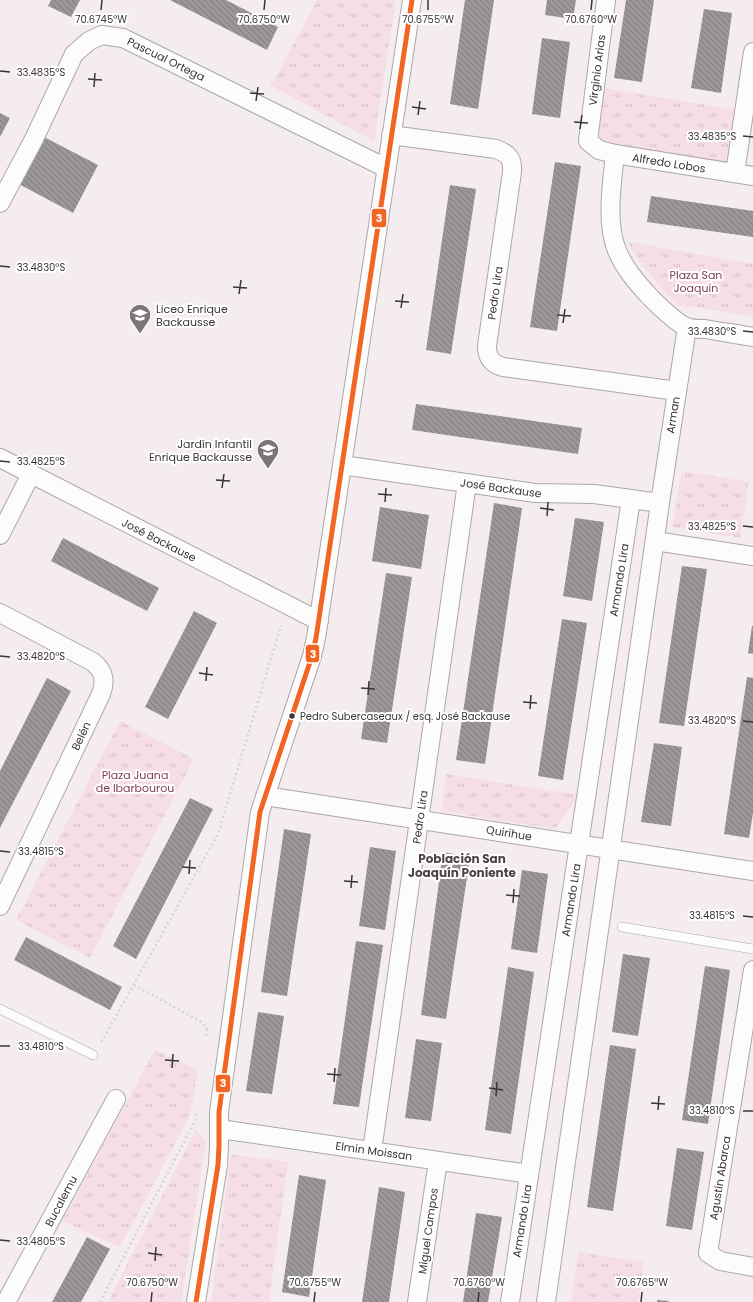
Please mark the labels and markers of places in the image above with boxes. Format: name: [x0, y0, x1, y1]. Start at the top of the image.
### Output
place label: Liceo Enrique Backausse: [156, 301, 228, 330]
school or university icon: Liceo Enrique Backausse: [127, 302, 153, 335]
place label: Jardín Infantil Enrique Backausse: [149, 436, 252, 465]
school or university icon: Jardín Infantil Enrique Backausse: [255, 437, 281, 470]
place label: Pedro Subercaseaux / esq. José Backause: [300, 709, 510, 724]
marker: Pedro Subercaseaux / esq. José Backause: [287, 711, 297, 721]

